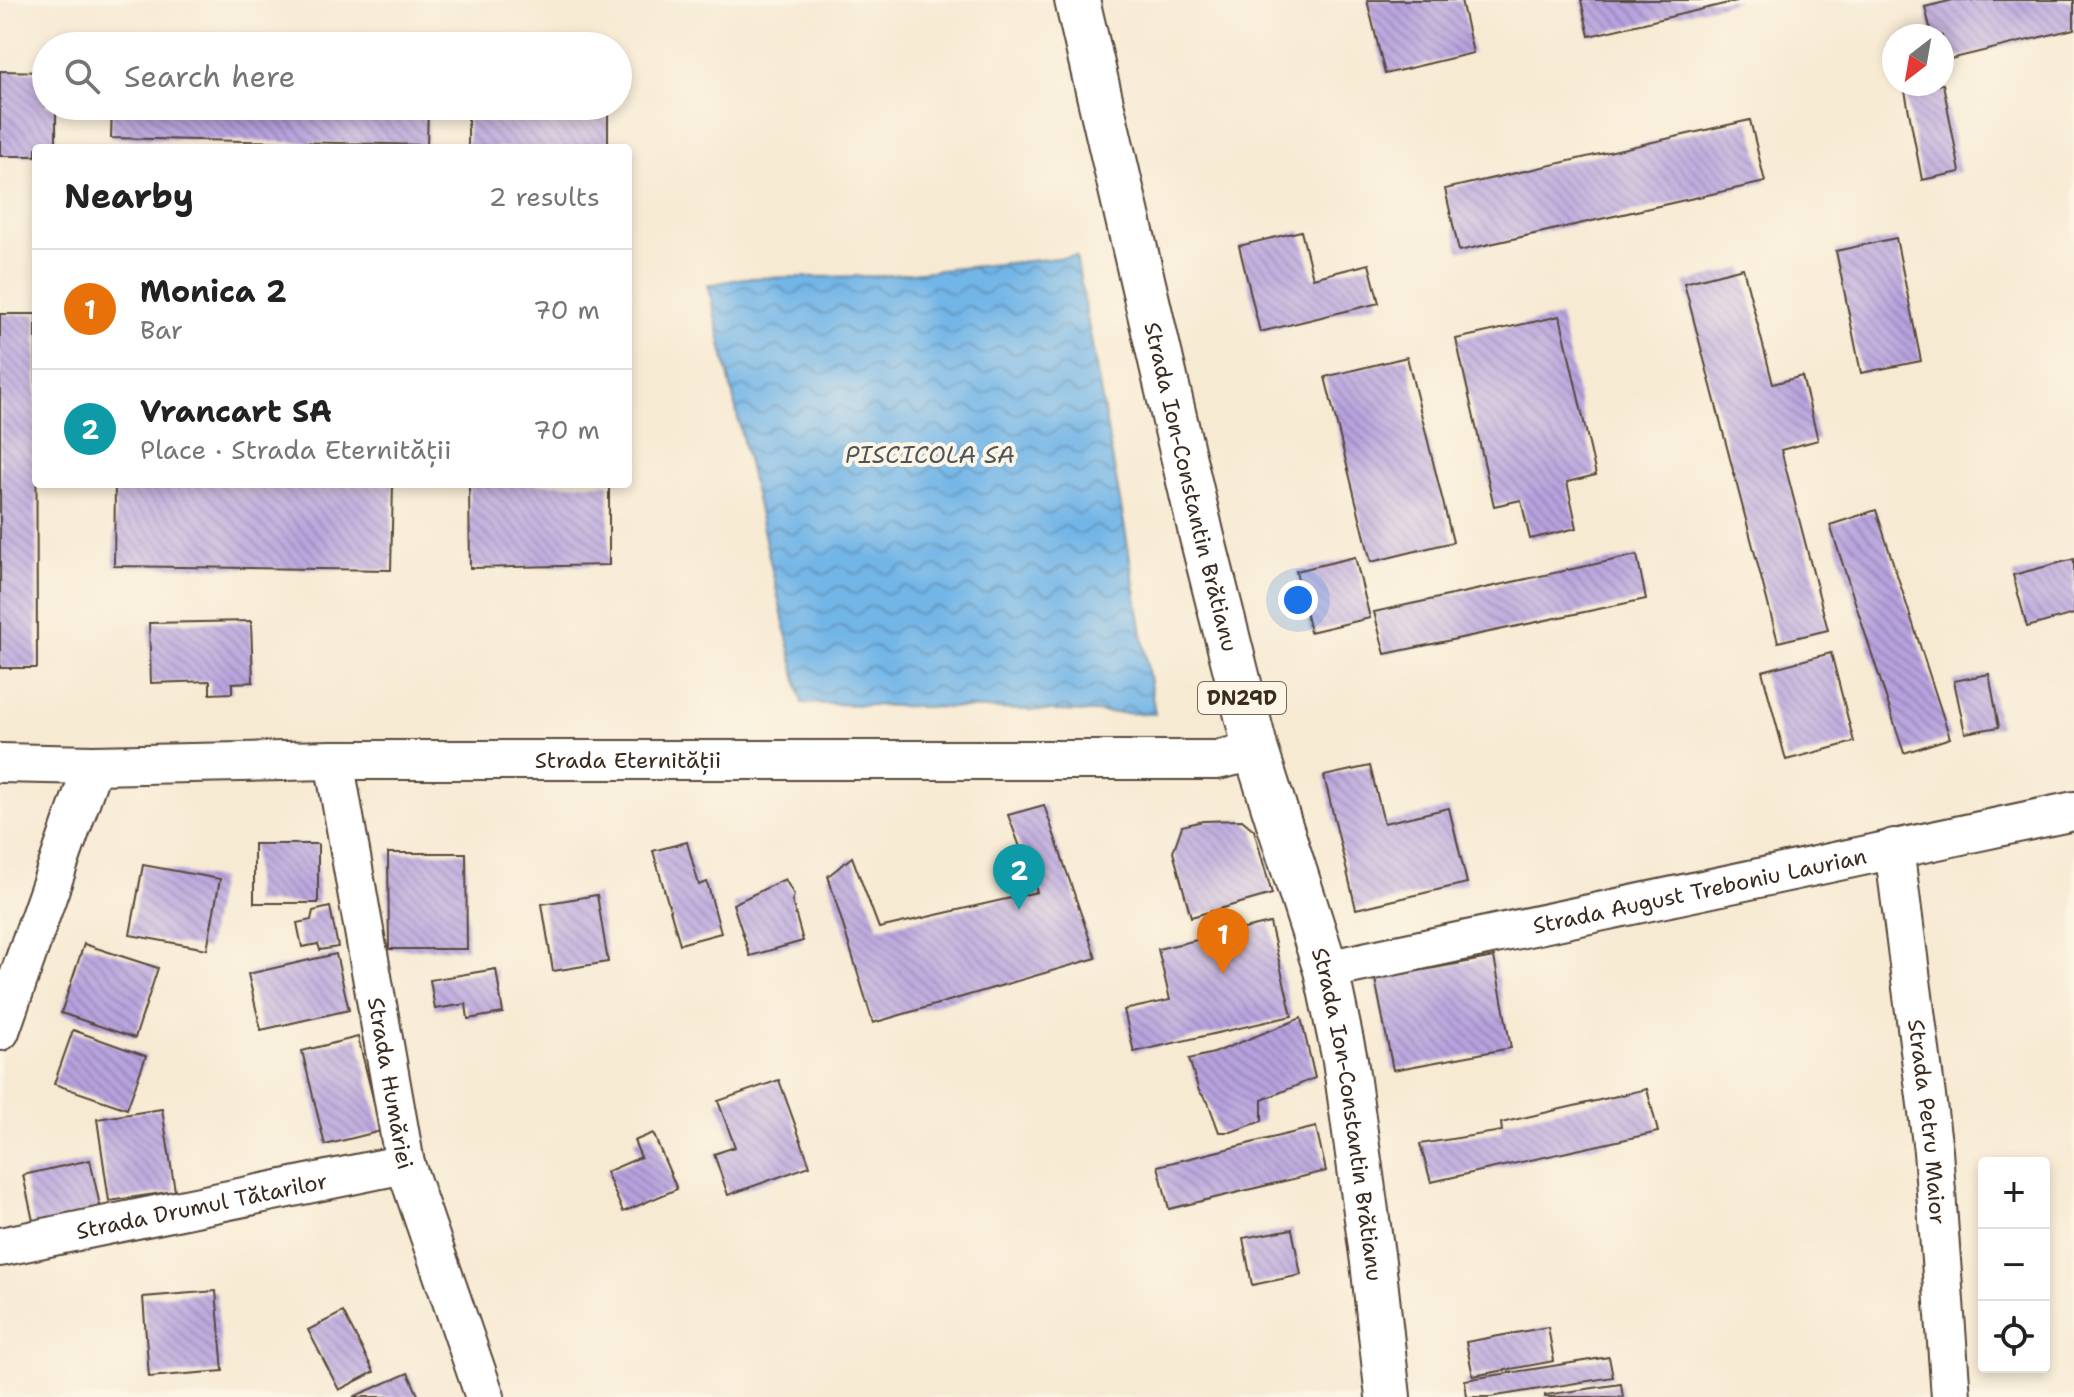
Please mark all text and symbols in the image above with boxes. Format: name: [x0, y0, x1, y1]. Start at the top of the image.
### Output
north arrow: [1882, 24, 1954, 96]
search box: [32, 32, 632, 120]
icon: search: [60, 54, 104, 98]
text: Search here: [124, 56, 295, 97]
text: Nearby: [64, 173, 194, 219]
text: 2 results: [488, 179, 600, 214]
text: Monica 2: [140, 271, 287, 312]
text: 1: [84, 292, 96, 327]
text: 70 m: [533, 292, 600, 327]
text: Bar: [140, 312, 183, 347]
street label: Strada Ion-Constantin Brătianu: [1138, 319, 1245, 655]
text: Vrancart SA: [140, 391, 332, 432]
text: 2: [81, 412, 99, 447]
text: 70 m: [533, 412, 600, 447]
text: Place · Strada Eternității: [140, 432, 452, 467]
water label: PISCICOLA SA: [845, 439, 1015, 471]
your location: [1278, 580, 1318, 620]
road number: DN29D: [1198, 682, 1286, 714]
street label: Strada Eternității: [535, 746, 721, 775]
street label: Strada August Treboniu Laurian: [1530, 841, 1869, 940]
pin: 2: [993, 844, 1045, 910]
pin: 1: [1197, 908, 1249, 974]
street label: Strada Ion-Constantin Brătianu: [1305, 944, 1390, 1283]
street label: Strada Humăriei: [361, 995, 420, 1173]
street label: Strada Petru Maior: [1902, 1017, 1953, 1226]
map controls: [1978, 1157, 2050, 1373]
button: +: [1978, 1157, 2050, 1229]
street label: Strada Drumul Tătarilor: [74, 1166, 330, 1246]
button: −: [1978, 1229, 2050, 1301]
button: locate: [1978, 1301, 2050, 1373]

